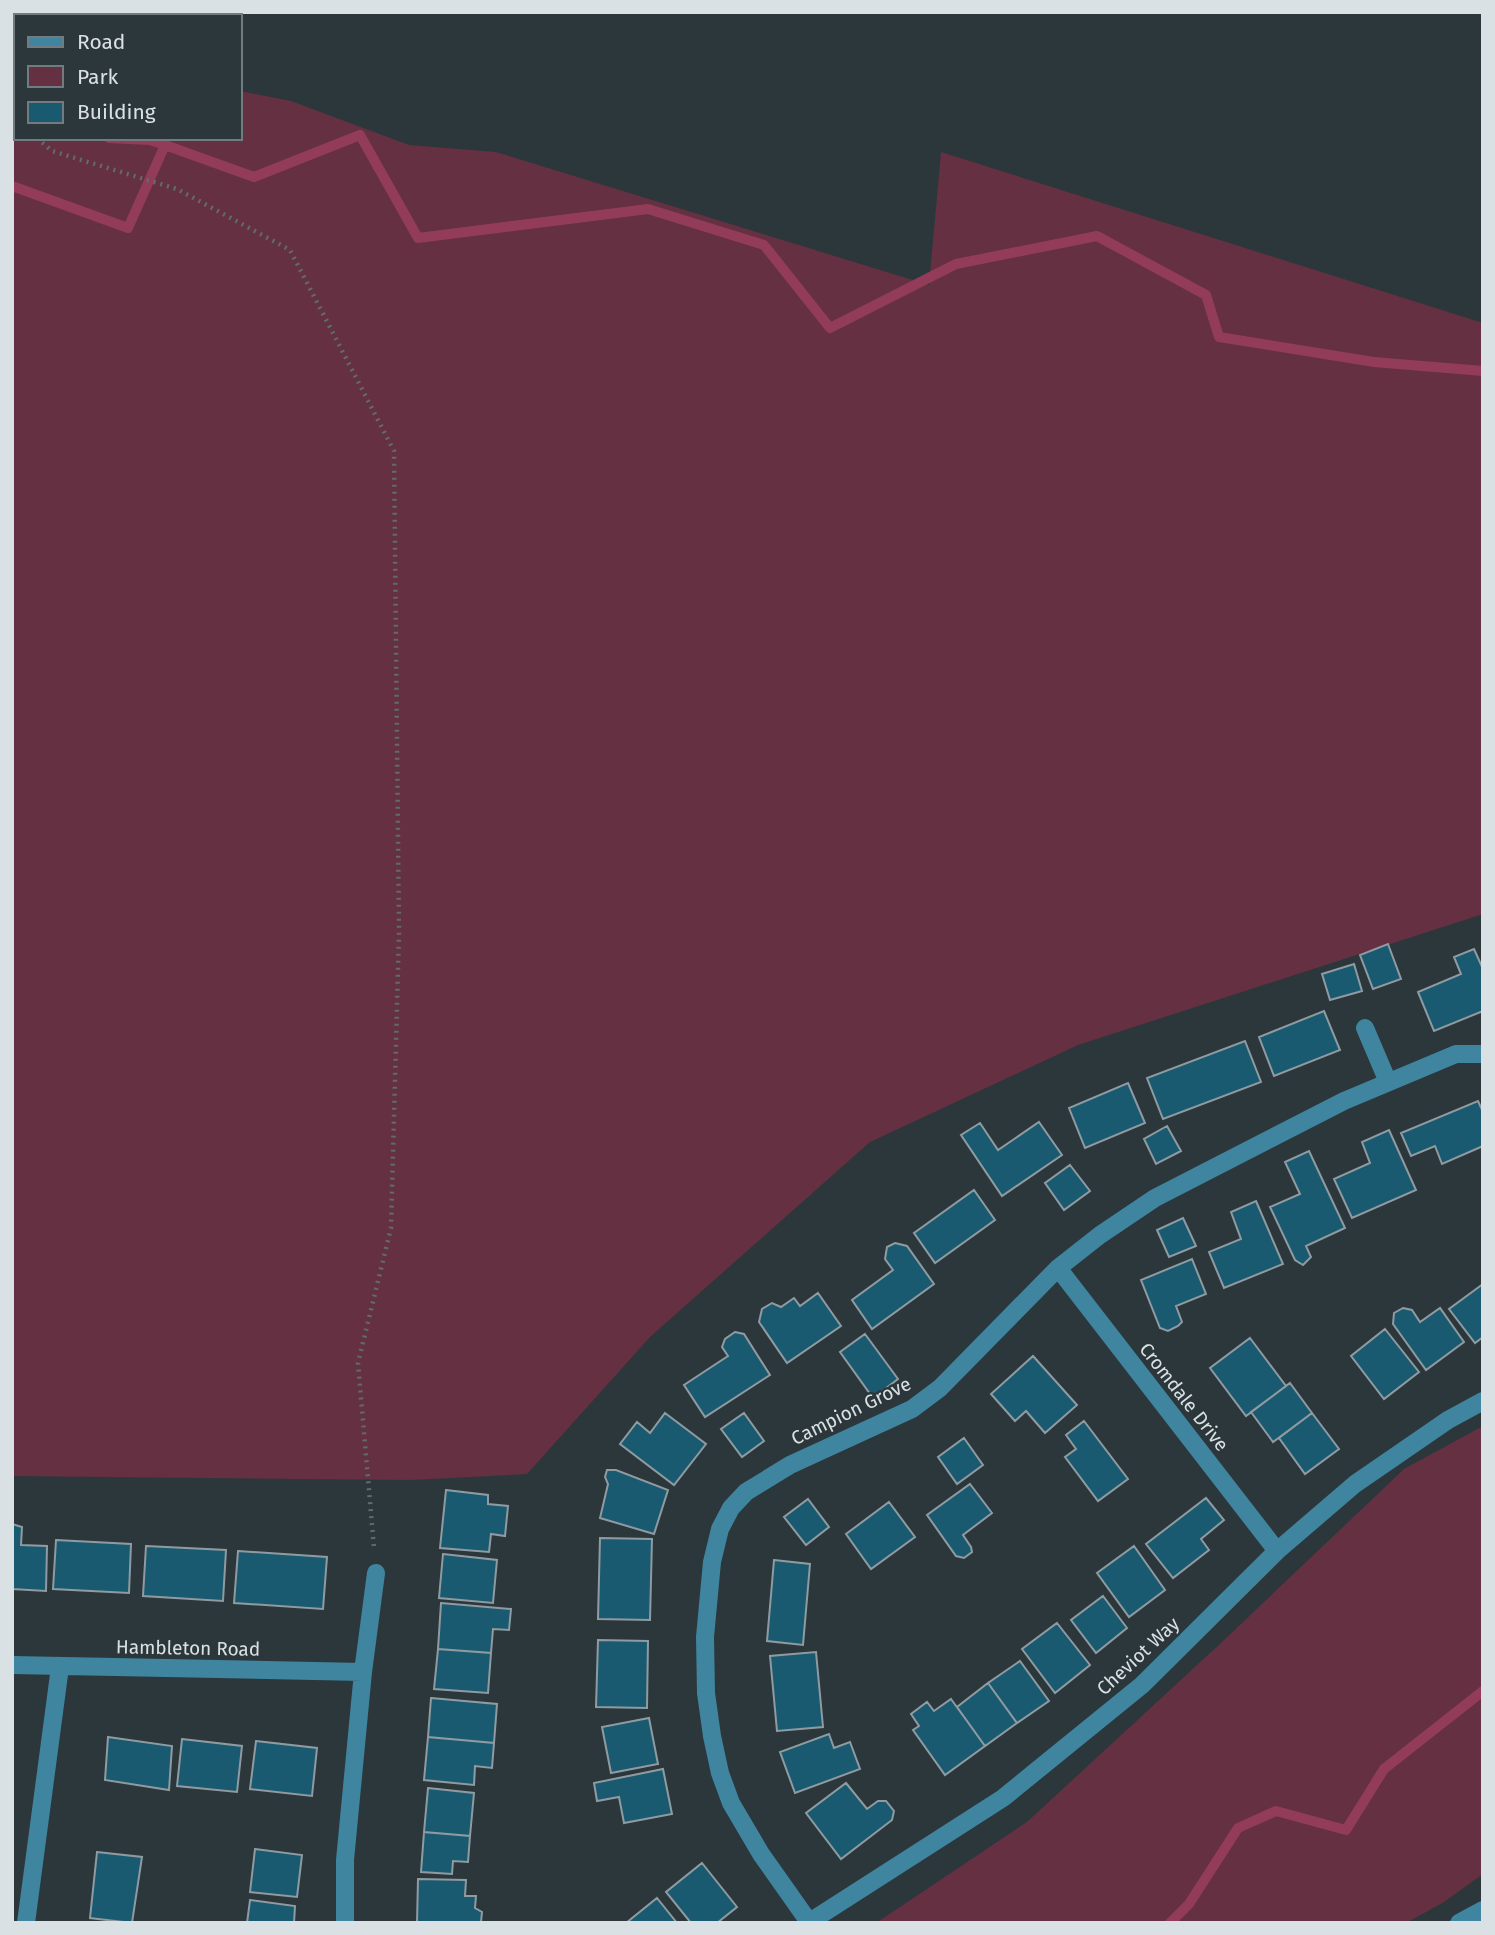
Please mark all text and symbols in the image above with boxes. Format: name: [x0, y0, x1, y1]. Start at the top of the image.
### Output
legend: [14, 14, 242, 140]
text: Road: [77, 29, 125, 55]
text: Park: [77, 64, 119, 90]
text: Building: [77, 99, 156, 125]
street label: Cromdale Drive: [1134, 1338, 1234, 1456]
street label: Campion Grove: [787, 1372, 915, 1450]
street label: Cheviot Way: [1092, 1612, 1184, 1700]
street label: Hambleton Road: [116, 1635, 260, 1661]

